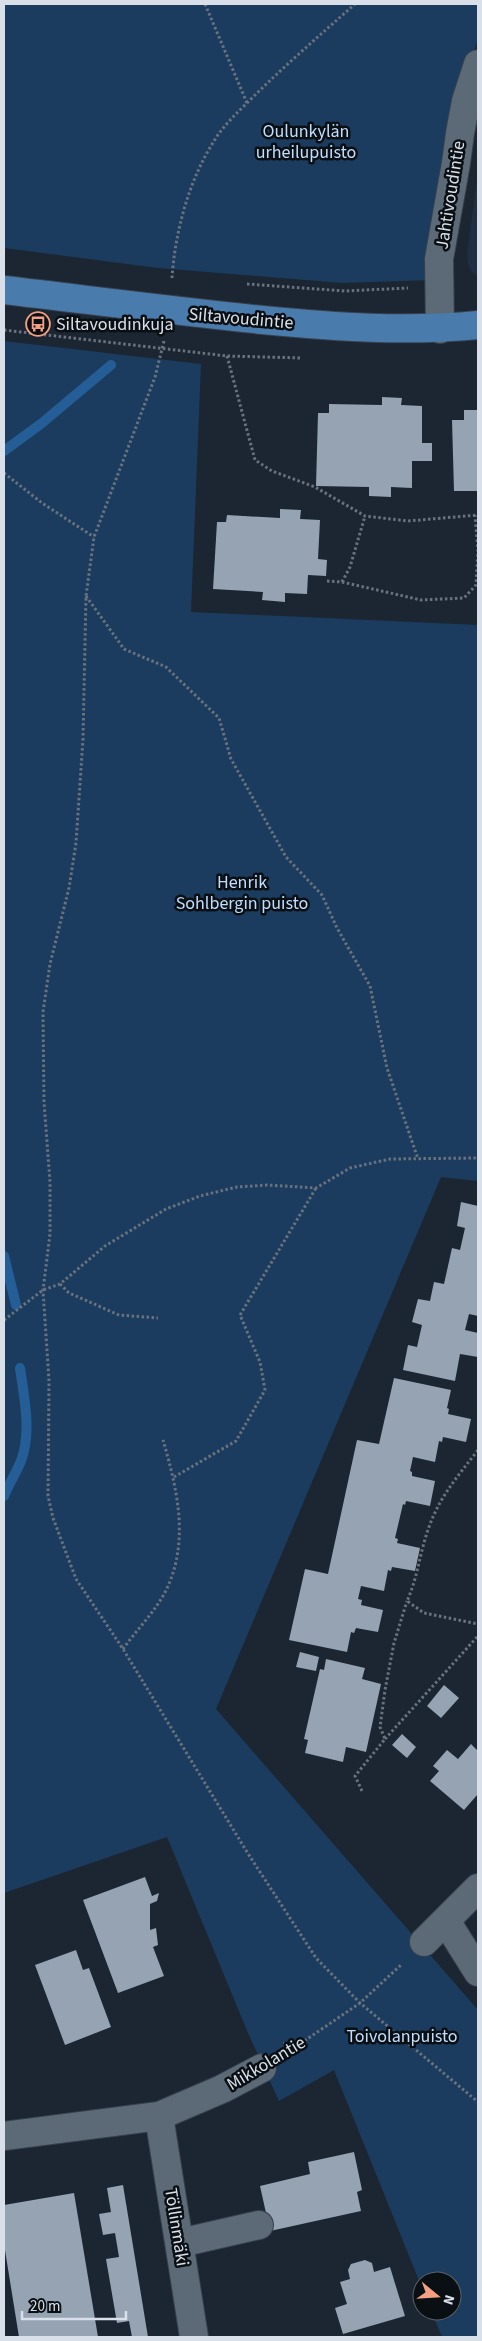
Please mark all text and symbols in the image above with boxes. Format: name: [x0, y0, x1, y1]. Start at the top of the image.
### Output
park label: Oulunkylän urheilupuisto: [256, 119, 356, 165]
street label: Jahtivoudintie: [430, 139, 471, 251]
street label: Siltavoudintie: [188, 301, 294, 336]
bus stop icon: Siltavoudinkuja: [25, 311, 51, 337]
place label: Siltavoudinkuja: [56, 312, 174, 337]
park label: Henrik Sohlbergin puisto: [176, 870, 308, 916]
park label: Toivolanpuisto: [346, 2024, 458, 2049]
street label: Mikkolantie: [222, 2030, 310, 2097]
street label: Töllinmäki: [158, 2186, 195, 2268]
north arrow: [412, 2271, 462, 2321]
scale bar: [22, 2288, 126, 2320]
text: N: [437, 2292, 459, 2307]
text: 20 m: [30, 2296, 60, 2317]

